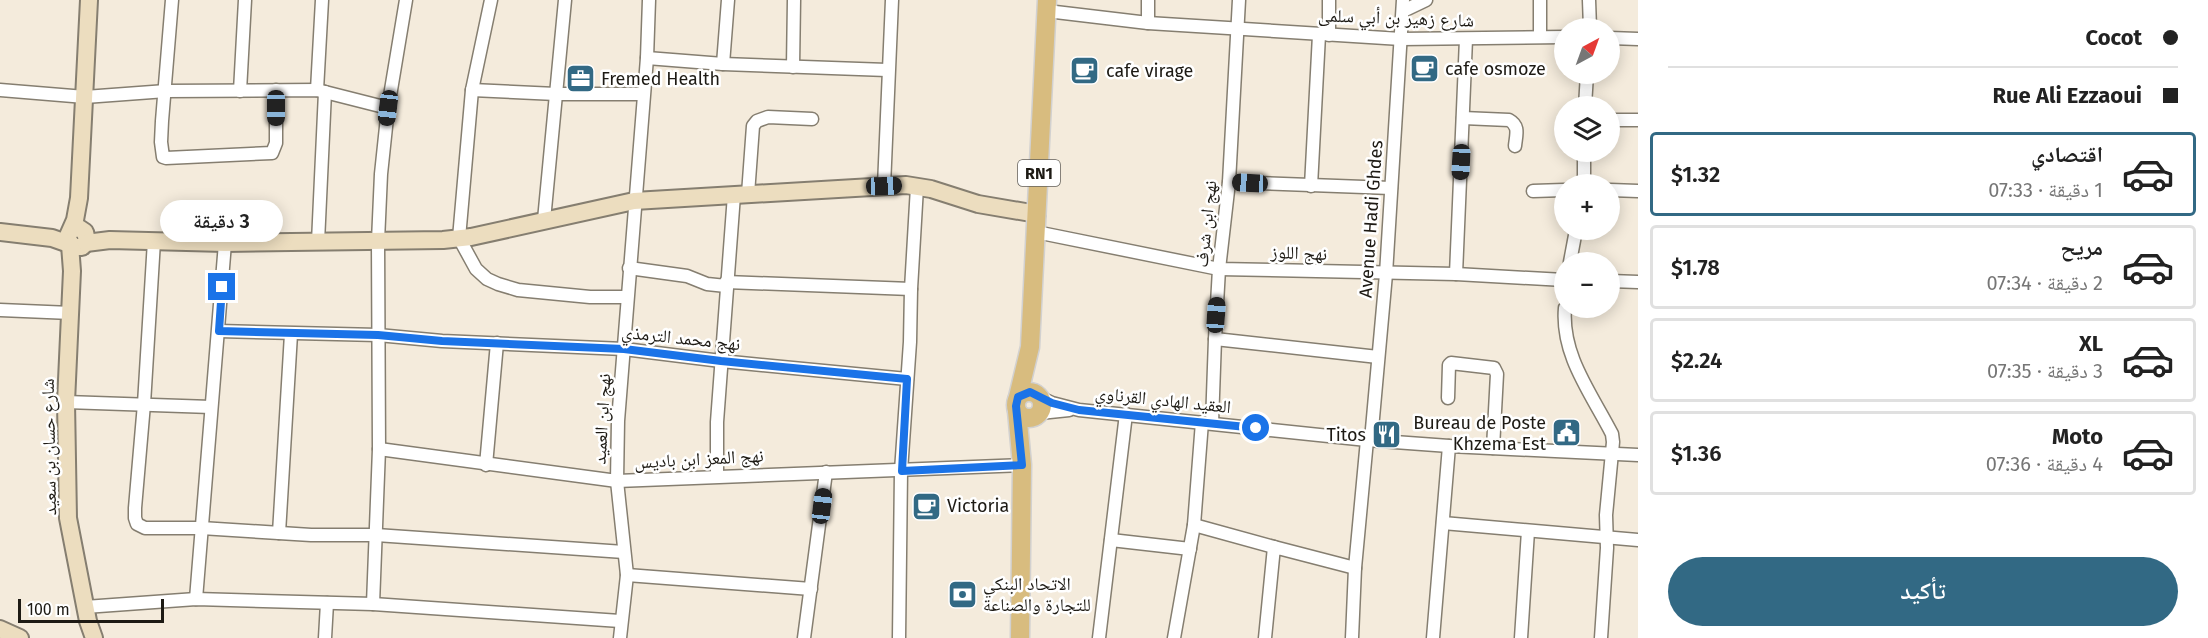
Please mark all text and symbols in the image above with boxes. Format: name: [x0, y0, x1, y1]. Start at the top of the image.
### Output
street label: شارع زهير بن أبي سلمى: [1317, 4, 1474, 35]
north arrow: [1554, 18, 1620, 84]
map controls: [1554, 18, 1620, 318]
text: Cocot: [2086, 24, 2142, 51]
cafe icon: cafe osmoze: [1408, 53, 1440, 85]
cafe icon: cafe virage: [1069, 55, 1101, 87]
place label: cafe osmoze: [1445, 58, 1546, 80]
place label: cafe virage: [1106, 60, 1193, 82]
office icon: Fremed Health: [564, 63, 596, 95]
place label: Fremed Health: [601, 68, 720, 90]
text: Rue Ali Ezzaoui: [1992, 82, 2142, 109]
car: [377, 89, 399, 127]
car: [267, 90, 285, 126]
button: layers: [1554, 96, 1620, 162]
street label: Avenue Hadi Ghdes: [1355, 139, 1387, 299]
text: اقتصادي: [2031, 141, 2103, 168]
car: [1451, 144, 1471, 180]
icon: car: [2121, 147, 2175, 201]
road number: RN1: [1018, 160, 1060, 186]
text: $1.32: [1671, 161, 1720, 188]
car: [1232, 173, 1268, 193]
button: +: [1554, 174, 1620, 240]
car: [866, 176, 902, 196]
text: 1 دقيقة · 07:33: [1988, 178, 2103, 202]
street label: نهج ابن شرف: [1190, 179, 1223, 269]
callout: 3 دقيقة: [160, 200, 284, 242]
text: 3 دقيقة: [193, 209, 250, 233]
text: مريح: [2060, 234, 2103, 261]
icon: car: [2121, 240, 2175, 294]
street label: نهج اللوز: [1269, 241, 1328, 266]
button: −: [1554, 252, 1620, 318]
text: $1.78: [1671, 254, 1720, 281]
text: 2 دقيقة · 07:34: [1987, 271, 2103, 295]
route end: [208, 273, 235, 300]
car: [1206, 296, 1226, 334]
street label: نهج محمد الترمذي: [620, 321, 741, 359]
text: XL: [2079, 330, 2103, 357]
icon: car: [2121, 333, 2175, 387]
text: $2.24: [1671, 347, 1722, 374]
text: 3 دقيقة · 07:35: [1987, 359, 2103, 383]
street label: نهج ابن العميد: [589, 373, 616, 465]
street label: شارع حسان بن سعيد: [37, 378, 61, 516]
street label: العقيد الهادي القرناوي: [1094, 382, 1232, 422]
place label: Bureau de Poste Khzema Est: [1413, 412, 1546, 455]
route start: [1242, 414, 1269, 441]
public building icon: Bureau de Poste Khzema Est: [1551, 417, 1583, 449]
restaurant icon: Titos: [1371, 419, 1403, 451]
text: Moto: [2052, 423, 2103, 450]
place label: Titos: [1326, 424, 1366, 446]
icon: car: [2121, 426, 2175, 480]
text: $1.36: [1671, 440, 1721, 467]
street label: نهج المعز ابن باديس: [634, 445, 764, 474]
text: 4 دقيقة · 07:36: [1986, 452, 2103, 476]
car: [811, 487, 833, 525]
cafe icon: Victoria: [910, 490, 942, 522]
place label: Victoria: [947, 495, 1009, 517]
button: تأكيد: [1668, 557, 2178, 626]
place label: الاتحاد البنكي للتجارة والصناعة: [983, 573, 1091, 616]
bank icon: الاتحاد البنكي للتجارة والصناعة: [946, 578, 978, 610]
scale bar: [18, 596, 164, 624]
text: 100 m: [27, 600, 70, 619]

